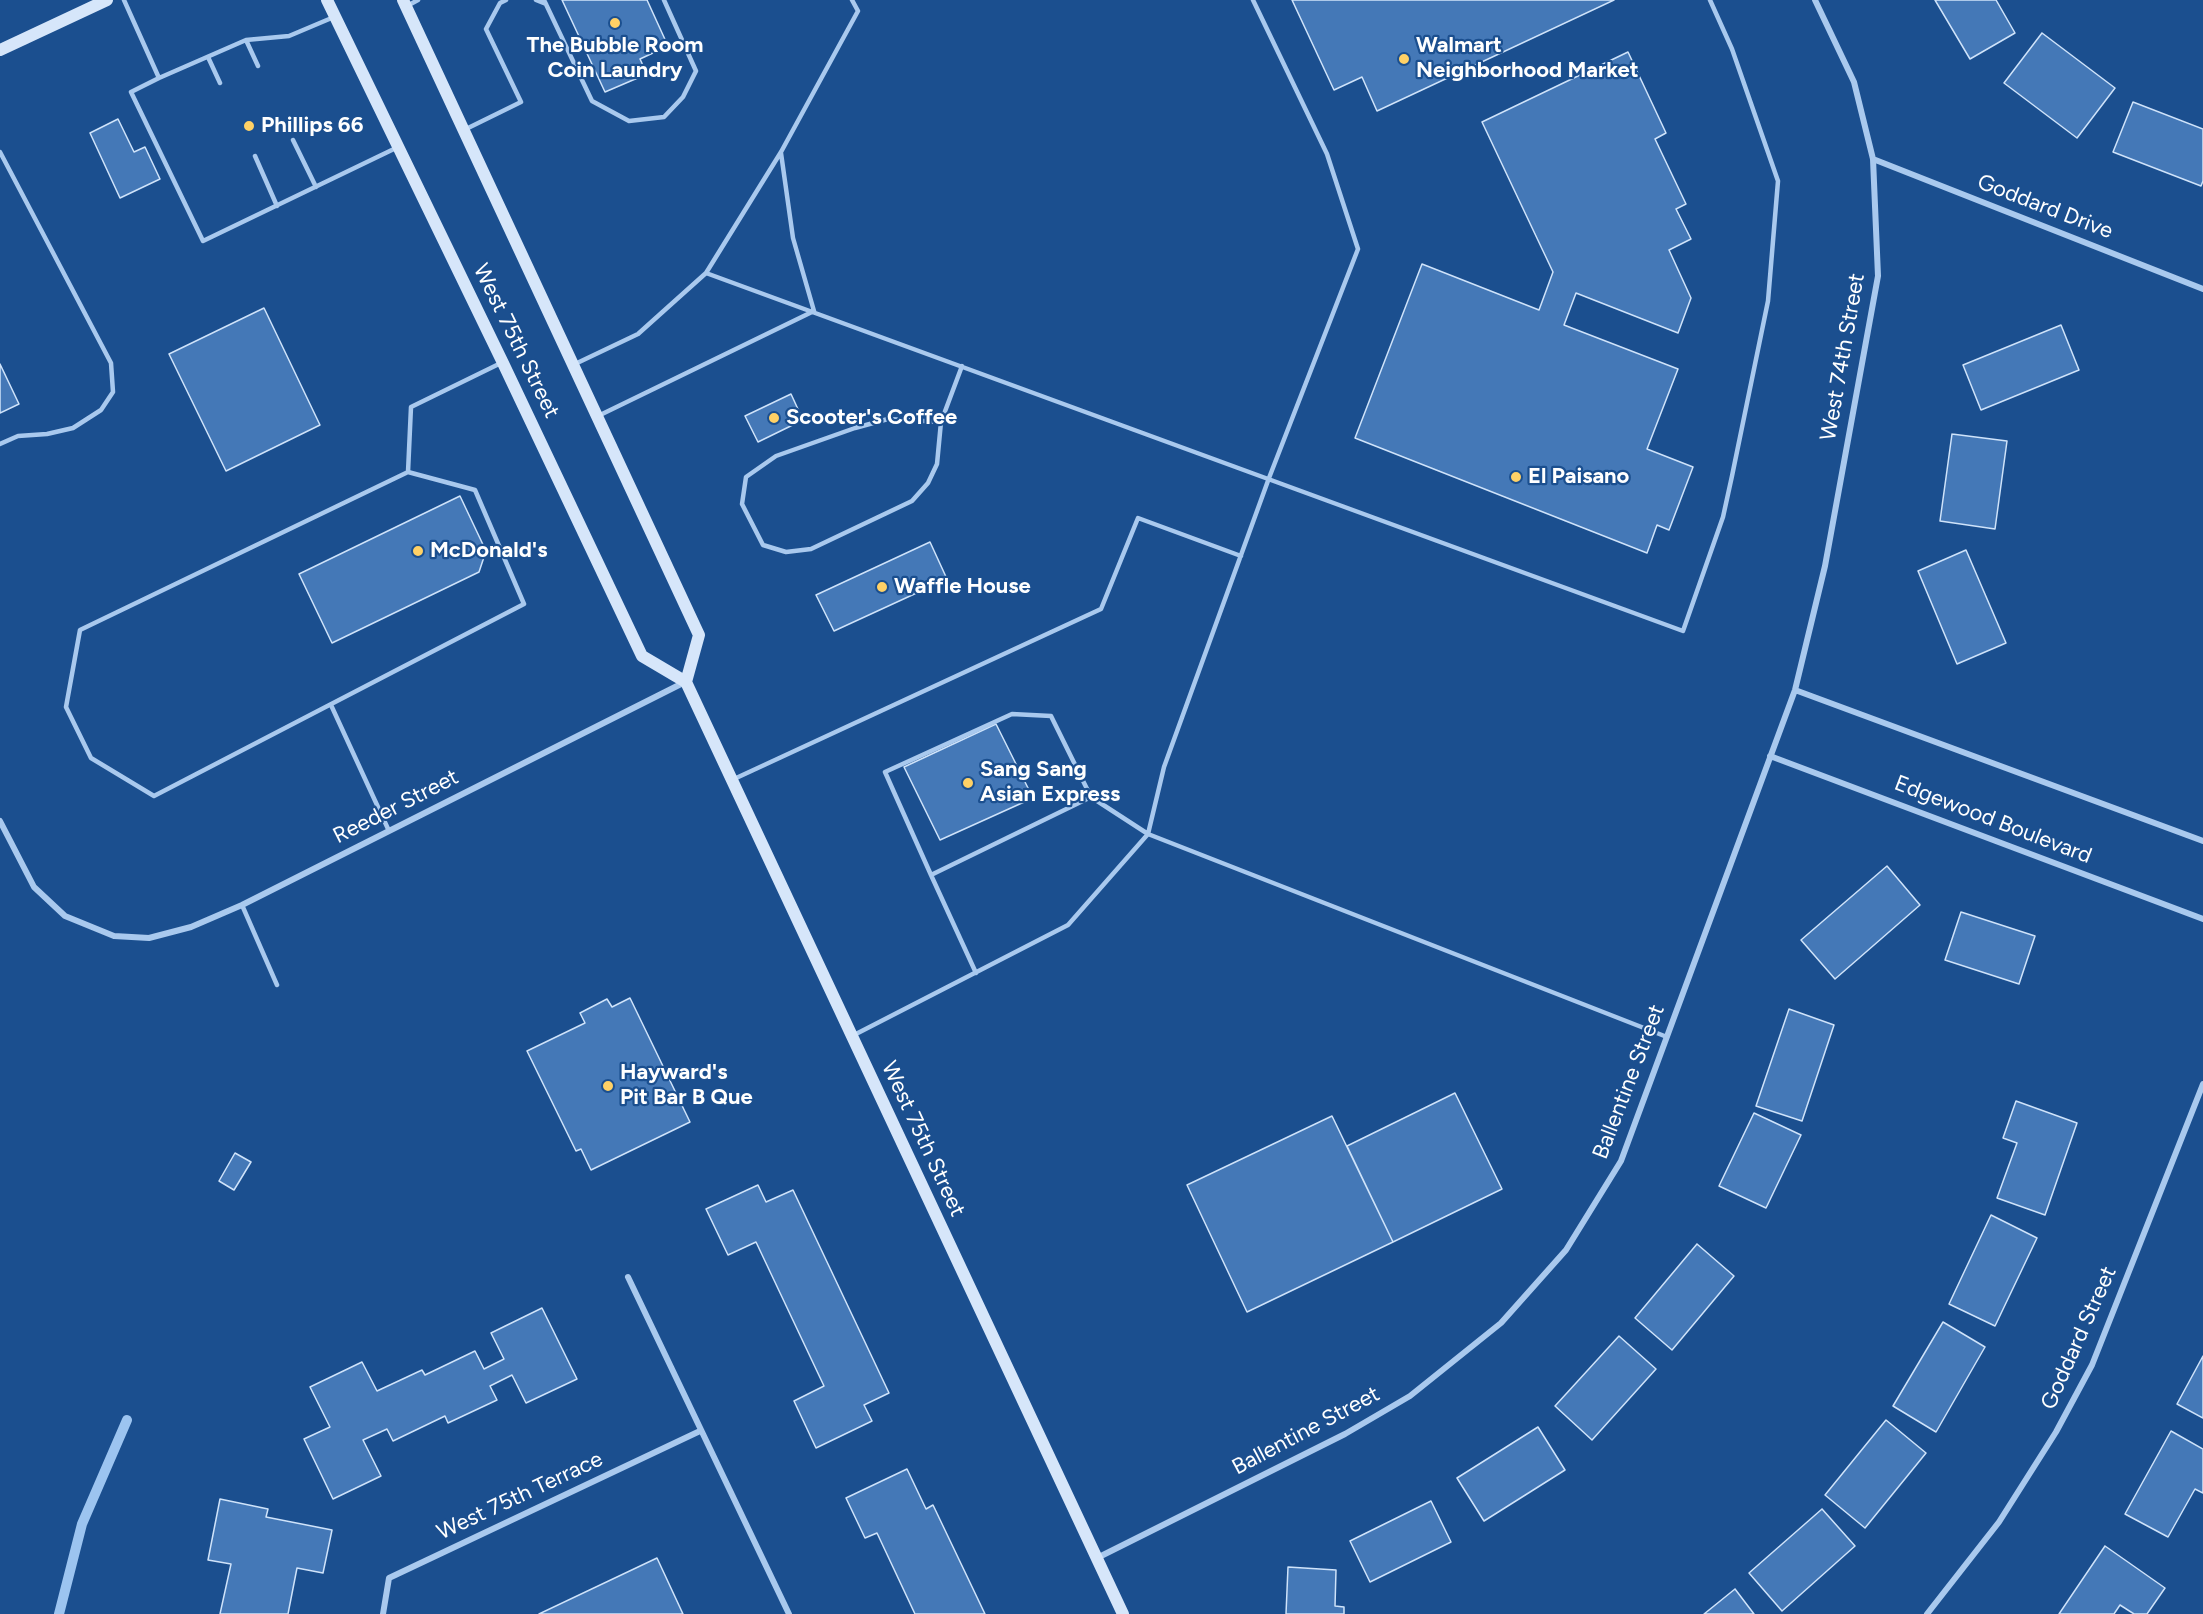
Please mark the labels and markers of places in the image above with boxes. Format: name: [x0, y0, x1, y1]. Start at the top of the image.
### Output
marker: The Bubble Room Coin Laundry: [608, 16, 622, 30]
place label: The Bubble Room Coin Laundry: [527, 33, 703, 84]
place label: Walmart Neighborhood Market: [1416, 33, 1639, 84]
marker: Walmart Neighborhood Market: [1397, 52, 1411, 66]
place label: Phillips 66: [261, 113, 363, 139]
marker: Phillips 66: [242, 119, 256, 133]
place label: Scooter's Coffee: [786, 405, 957, 431]
marker: Scooter's Coffee: [767, 411, 781, 425]
place label: El Paisano: [1528, 464, 1629, 490]
marker: El Paisano: [1509, 470, 1523, 484]
place label: McDonald's: [430, 538, 547, 564]
marker: McDonald's: [411, 544, 425, 558]
place label: Waffle House: [894, 574, 1031, 600]
marker: Waffle House: [875, 580, 889, 594]
place label: Sang Sang Asian Express: [980, 757, 1120, 808]
marker: Sang Sang Asian Express: [961, 776, 975, 790]
place label: Hayward's Pit Bar B Que: [620, 1060, 753, 1112]
marker: Hayward's Pit Bar B Que: [601, 1079, 615, 1093]

